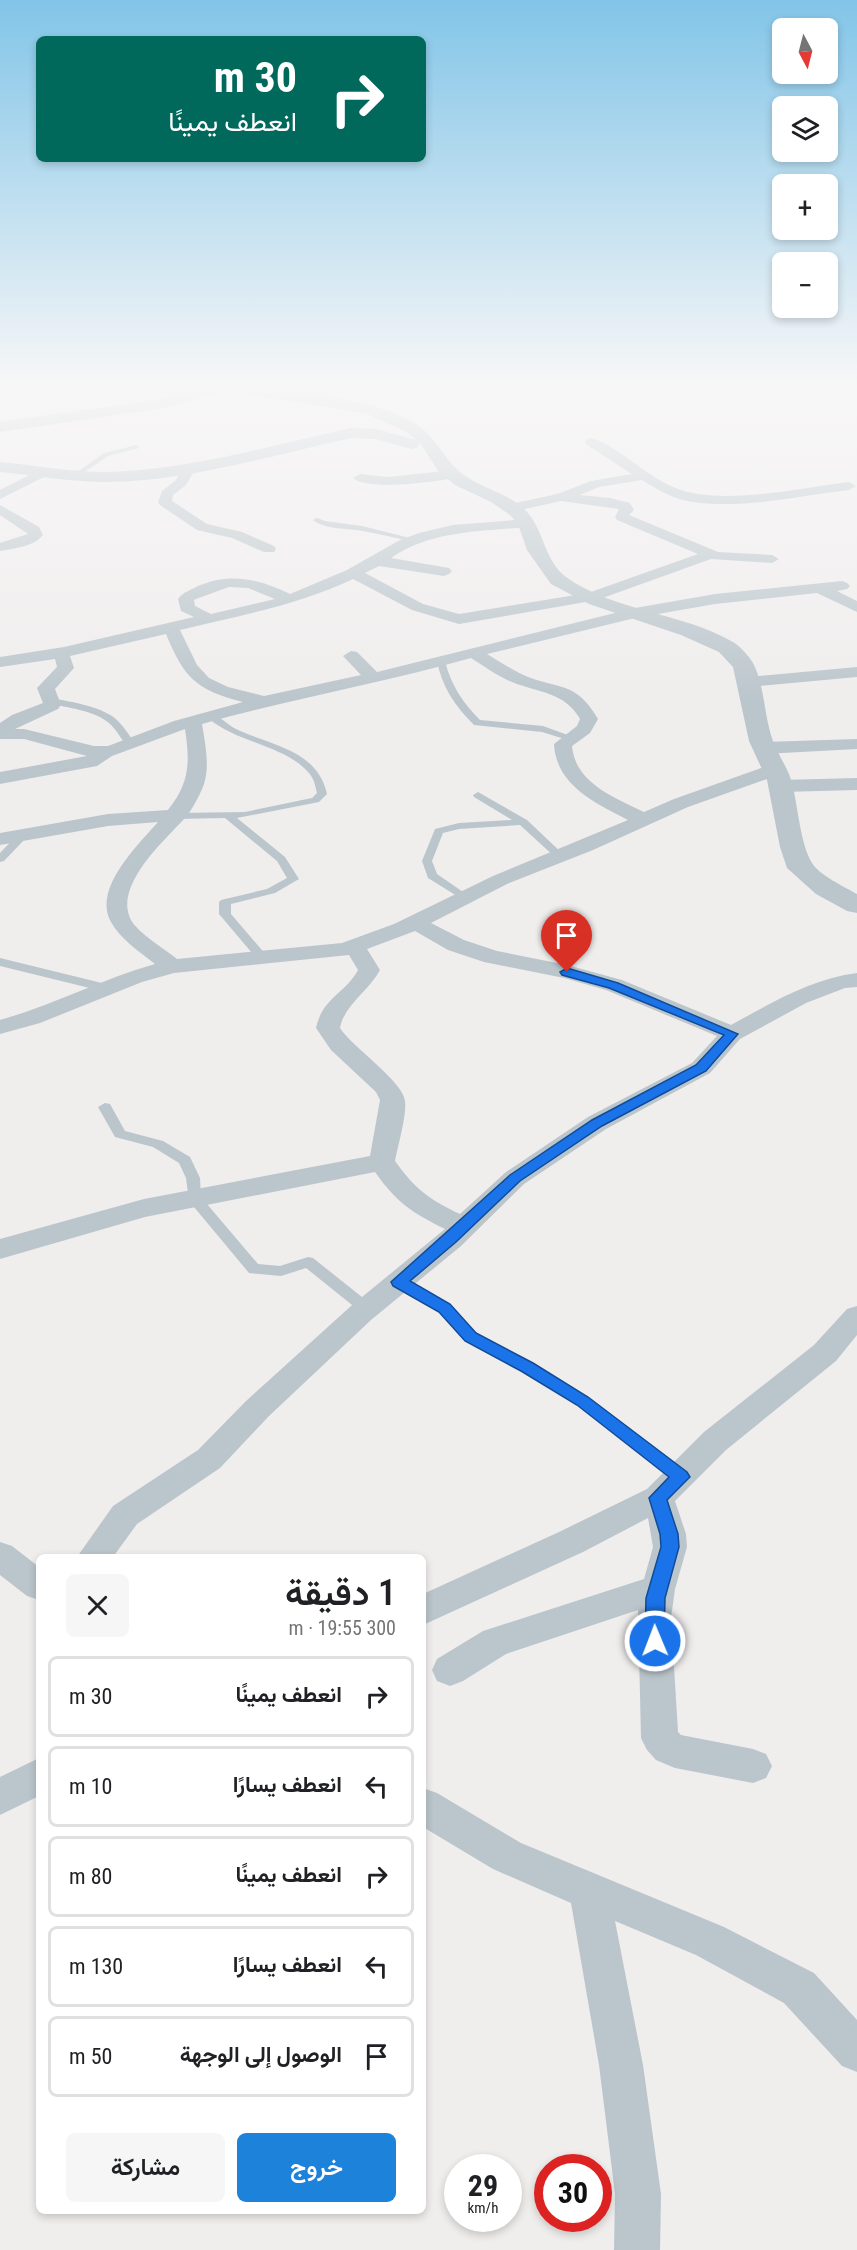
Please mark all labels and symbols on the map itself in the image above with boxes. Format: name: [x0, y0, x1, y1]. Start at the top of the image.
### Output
north arrow: [772, 18, 838, 84]
pin: [541, 910, 592, 972]
position arrow: [623, 1609, 687, 1673]
speed limit sign: 30: [534, 2154, 612, 2232]

